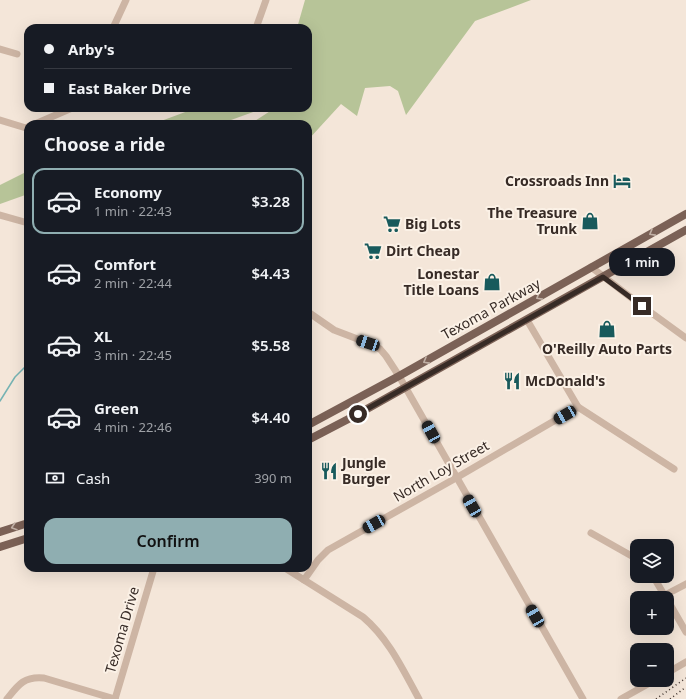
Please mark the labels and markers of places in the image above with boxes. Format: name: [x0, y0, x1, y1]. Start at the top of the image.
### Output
place label: Crossroads Inn: [505, 171, 609, 190]
hotel icon: Crossroads Inn: [612, 171, 632, 191]
place label: The Treasure Trunk: [487, 203, 577, 238]
shop icon: The Treasure Trunk: [580, 211, 600, 231]
supermarket icon: Big Lots: [382, 214, 402, 234]
place label: Big Lots: [405, 214, 461, 233]
supermarket icon: Dirt Cheap: [363, 241, 383, 261]
place label: Dirt Cheap: [386, 241, 460, 260]
place label: Lonestar Title Loans: [403, 264, 480, 299]
shop icon: Lonestar Title Loans: [482, 272, 502, 292]
shop icon: O'Reilly Auto Parts: [597, 319, 617, 339]
place label: O'Reilly Auto Parts: [542, 339, 672, 358]
restaurant icon: McDonald's: [502, 371, 522, 391]
place label: McDonald's: [525, 371, 605, 390]
place label: Jungle Burger: [340, 453, 391, 488]
restaurant icon: Jungle Burger: [319, 461, 339, 481]

